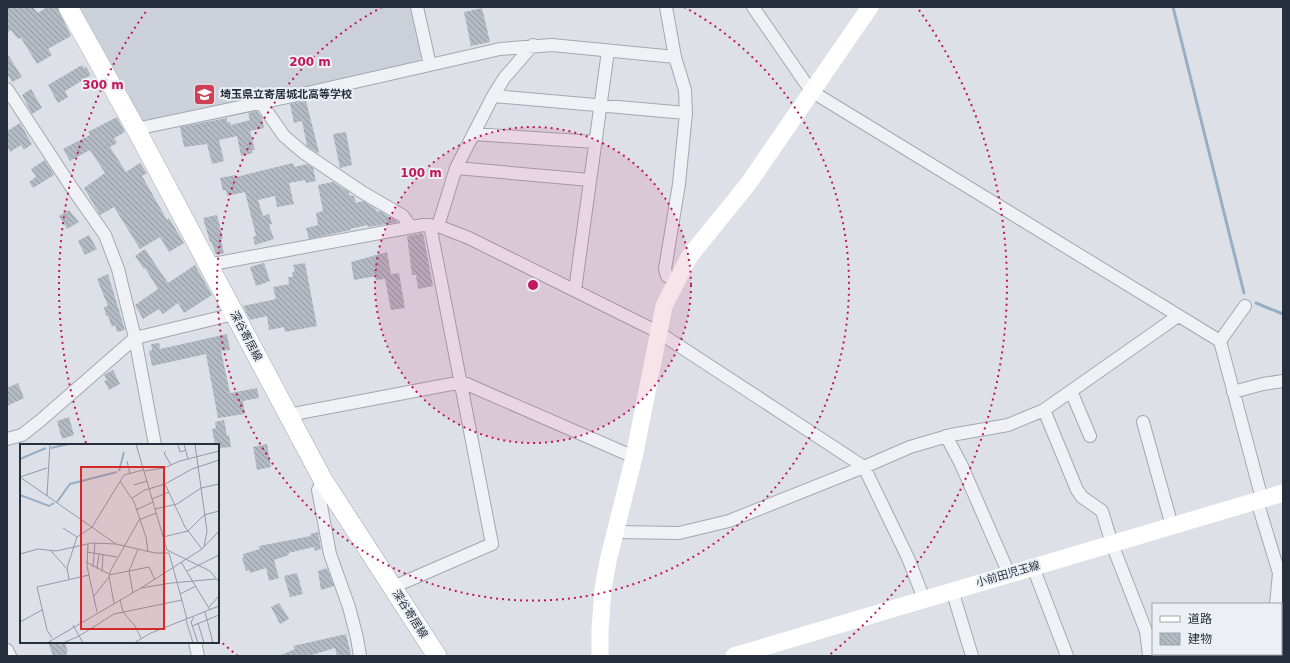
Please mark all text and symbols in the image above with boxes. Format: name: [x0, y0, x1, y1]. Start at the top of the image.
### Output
text: 200 m: [289, 55, 331, 69]
text: 300 m: [82, 78, 124, 92]
school or university icon: 埼玉県立寄居城北高等学校: [191, 81, 217, 107]
place label: 埼玉県立寄居城北高等学校: [220, 88, 352, 101]
text: 100 m: [400, 166, 442, 180]
centre of rings: [526, 278, 540, 292]
street label: 深谷寄居線: [227, 309, 265, 363]
inset map: [20, 444, 219, 643]
street label: 小前田児玉線: [974, 559, 1042, 589]
street label: 深谷寄居線: [390, 587, 430, 641]
legend: [1152, 603, 1282, 655]
text: 道路: [1188, 612, 1212, 626]
text: 建物: [1188, 632, 1212, 646]

